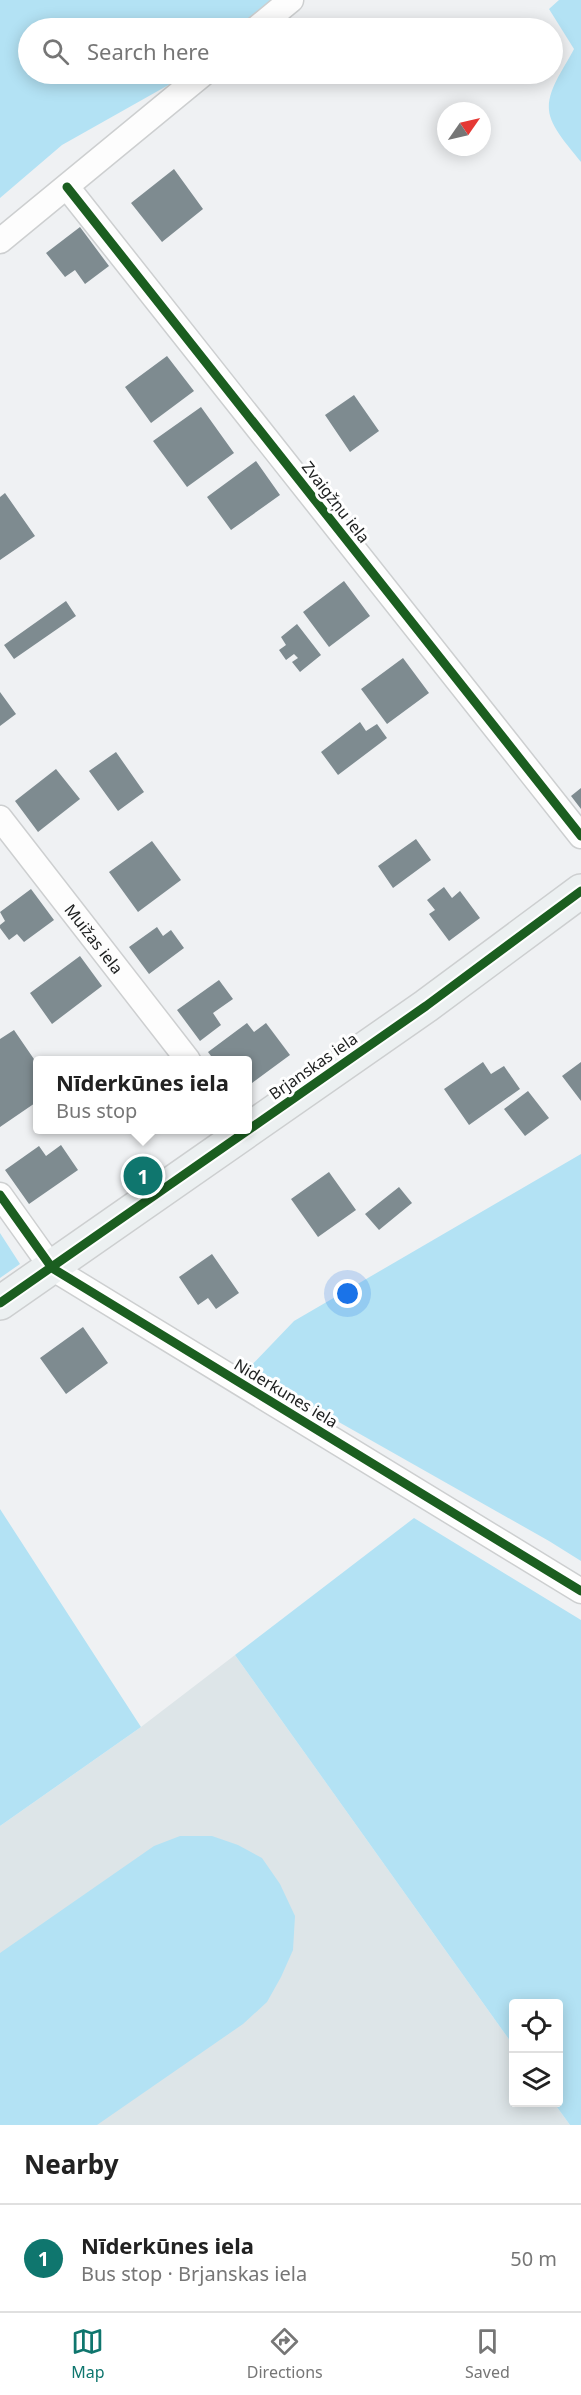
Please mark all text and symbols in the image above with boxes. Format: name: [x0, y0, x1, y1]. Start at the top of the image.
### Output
search box: [18, 18, 563, 84]
icon: search: [39, 35, 72, 68]
text: Search here: [87, 36, 209, 66]
north arrow: [437, 102, 491, 156]
street label: Zvaigžņu iela: [297, 457, 375, 547]
street label: Muižas iela: [60, 899, 128, 978]
street label: Brjanskas iela: [264, 1027, 362, 1105]
popup: [33, 1056, 252, 1134]
text: Nīderkūnes iela: [56, 1067, 229, 1097]
text: Bus stop: [56, 1097, 137, 1124]
pin: 1: [124, 1154, 162, 1198]
your location: [333, 1279, 362, 1308]
street label: Niderkunes iela: [230, 1353, 342, 1433]
map controls: [509, 1999, 563, 2107]
button: locate: [509, 1999, 563, 2053]
button: layers: [509, 2053, 563, 2107]
text: Nearby: [24, 2146, 119, 2182]
text: Nīderkūnes iela: [81, 2230, 254, 2260]
text: 1: [38, 2245, 49, 2272]
text: 50 m: [510, 2245, 557, 2272]
text: Bus stop · Brjanskas iela: [81, 2260, 307, 2287]
tab: Map: [71, 2325, 104, 2383]
tab: Directions: [247, 2325, 323, 2383]
tab: Saved: [465, 2325, 510, 2383]

